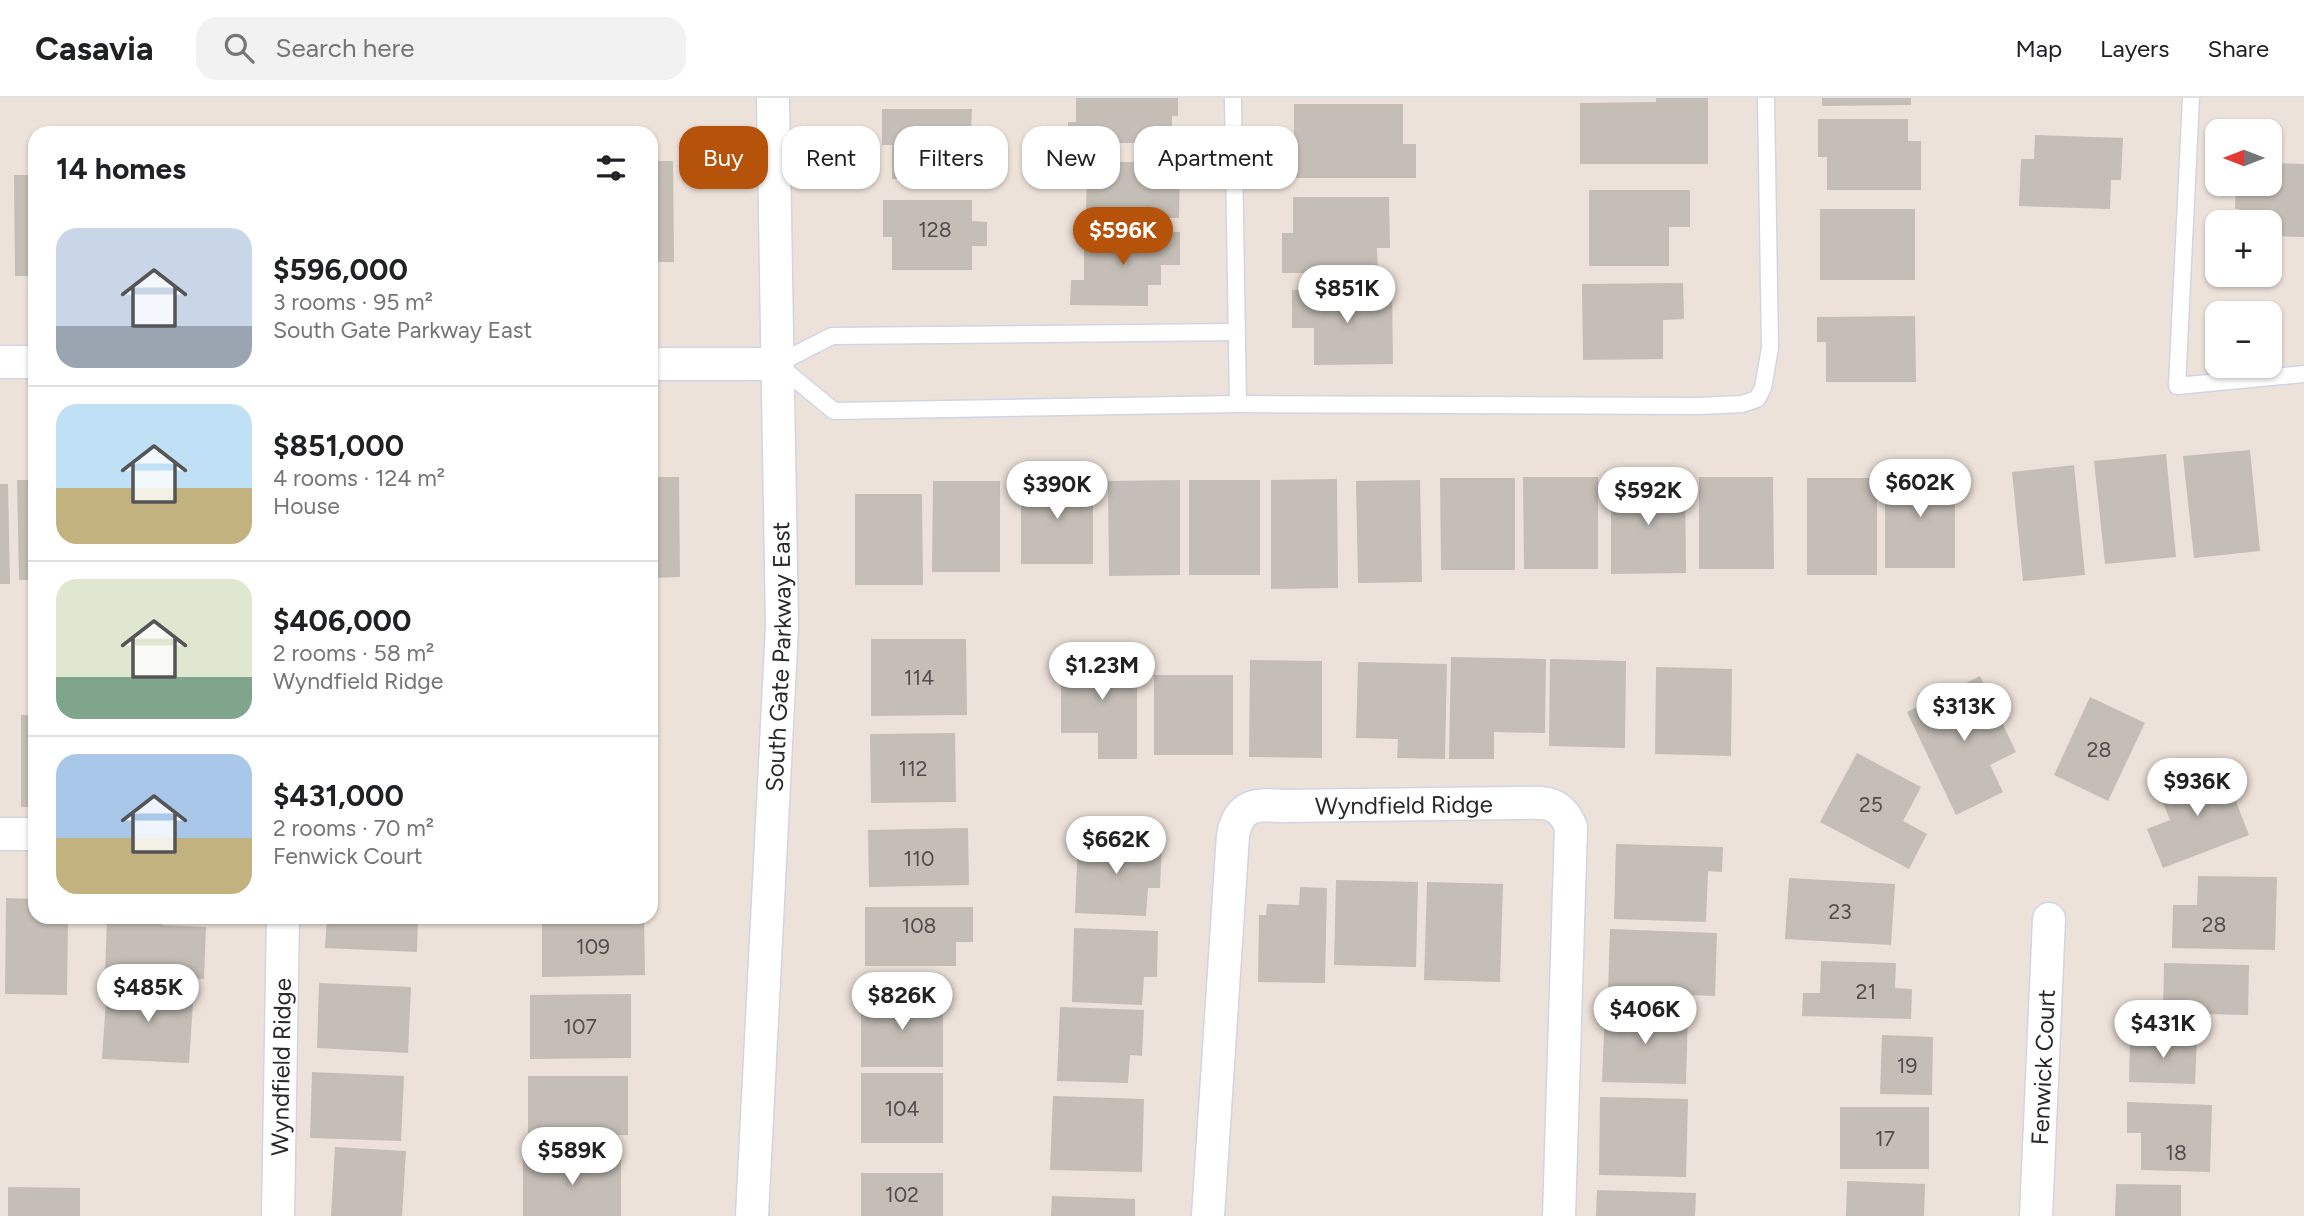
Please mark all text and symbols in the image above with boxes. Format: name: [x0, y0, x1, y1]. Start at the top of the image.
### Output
search box: [196, 17, 686, 80]
text: Casavia: [35, 29, 154, 68]
icon: search: [220, 29, 258, 67]
text: Search here: [276, 32, 415, 64]
text: Map: [2015, 34, 2062, 63]
text: Layers: [2100, 34, 2169, 63]
text: Share: [2207, 34, 2269, 63]
north arrow: [2205, 119, 2282, 196]
map controls: [2205, 119, 2282, 378]
chip: Buy: [679, 126, 768, 189]
chip: Rent: [782, 126, 880, 189]
chip: Filters: [894, 126, 1008, 189]
chip: New: [1022, 126, 1120, 189]
chip: Apartment: [1134, 126, 1298, 189]
icon: filters: [592, 149, 630, 187]
text: 14 homes: [56, 150, 186, 187]
pin: $596K: [1074, 208, 1172, 267]
button: +: [2205, 210, 2282, 287]
text: $596K: [1089, 216, 1157, 244]
house number: 128: [918, 217, 952, 242]
text: $596,000: [273, 251, 408, 288]
icon: home: [112, 256, 196, 340]
pin: $851K: [1298, 266, 1396, 325]
text: $851K: [1314, 274, 1380, 302]
text: 3 rooms · 95 m²: [273, 288, 433, 316]
button: −: [2205, 301, 2282, 378]
text: South Gate Parkway East: [273, 316, 532, 344]
text: $851,000: [273, 427, 404, 464]
icon: home: [112, 432, 196, 516]
pin: $602K: [1871, 460, 1969, 519]
pin: $390K: [1008, 462, 1106, 521]
text: 4 rooms · 124 m²: [273, 464, 445, 492]
pin: $592K: [1599, 468, 1697, 527]
text: $602K: [1885, 468, 1955, 496]
text: $390K: [1022, 470, 1092, 498]
text: $592K: [1614, 476, 1682, 504]
text: House: [273, 492, 340, 520]
street label: South Gate Parkway East: [759, 521, 797, 793]
text: $406,000: [273, 602, 411, 639]
icon: home: [112, 607, 196, 691]
text: 2 rooms · 58 m²: [273, 639, 434, 667]
pin: $1.23M: [1045, 642, 1159, 702]
text: $1.23M: [1065, 651, 1139, 679]
house number: 114: [904, 665, 934, 690]
text: Wyndfield Ridge: [273, 667, 443, 695]
pin: $313K: [1915, 684, 2013, 743]
text: $313K: [1932, 692, 1996, 720]
house number: 28: [2087, 737, 2111, 762]
house number: 112: [898, 756, 928, 781]
pin: $936K: [2148, 758, 2246, 818]
text: $936K: [2163, 767, 2231, 795]
text: $431,000: [273, 777, 404, 814]
icon: home: [112, 782, 196, 866]
street label: Wyndfield Ridge: [1315, 789, 1493, 820]
house number: 25: [1859, 792, 1883, 817]
text: 2 rooms · 70 m²: [273, 814, 434, 842]
pin: $662K: [1067, 816, 1165, 876]
text: $662K: [1082, 825, 1150, 853]
text: Fenwick Court: [273, 842, 422, 870]
house number: 110: [904, 846, 934, 871]
house number: 23: [1828, 899, 1852, 924]
house number: 28: [2202, 912, 2226, 937]
house number: 108: [901, 913, 937, 938]
house number: 109: [576, 934, 610, 959]
pin: $485K: [99, 964, 197, 1024]
pin: $826K: [853, 972, 951, 1032]
text: $485K: [113, 973, 183, 1001]
street label: Wyndfield Ridge: [265, 978, 296, 1156]
house number: 21: [1856, 979, 1876, 1004]
text: $826K: [868, 981, 936, 1009]
pin: $406K: [1596, 986, 1694, 1046]
street label: Fenwick Court: [2025, 989, 2060, 1146]
text: $406K: [1610, 995, 1680, 1023]
pin: $431K: [2114, 1000, 2212, 1060]
text: $431K: [2130, 1009, 2196, 1037]
house number: 107: [563, 1014, 597, 1039]
house number: 19: [1897, 1053, 1917, 1078]
house number: 104: [884, 1096, 920, 1121]
house number: 17: [1875, 1126, 1895, 1151]
pin: $589K: [523, 1128, 621, 1187]
text: $589K: [538, 1136, 606, 1164]
house number: 18: [2165, 1140, 2187, 1165]
house number: 102: [885, 1182, 919, 1207]

